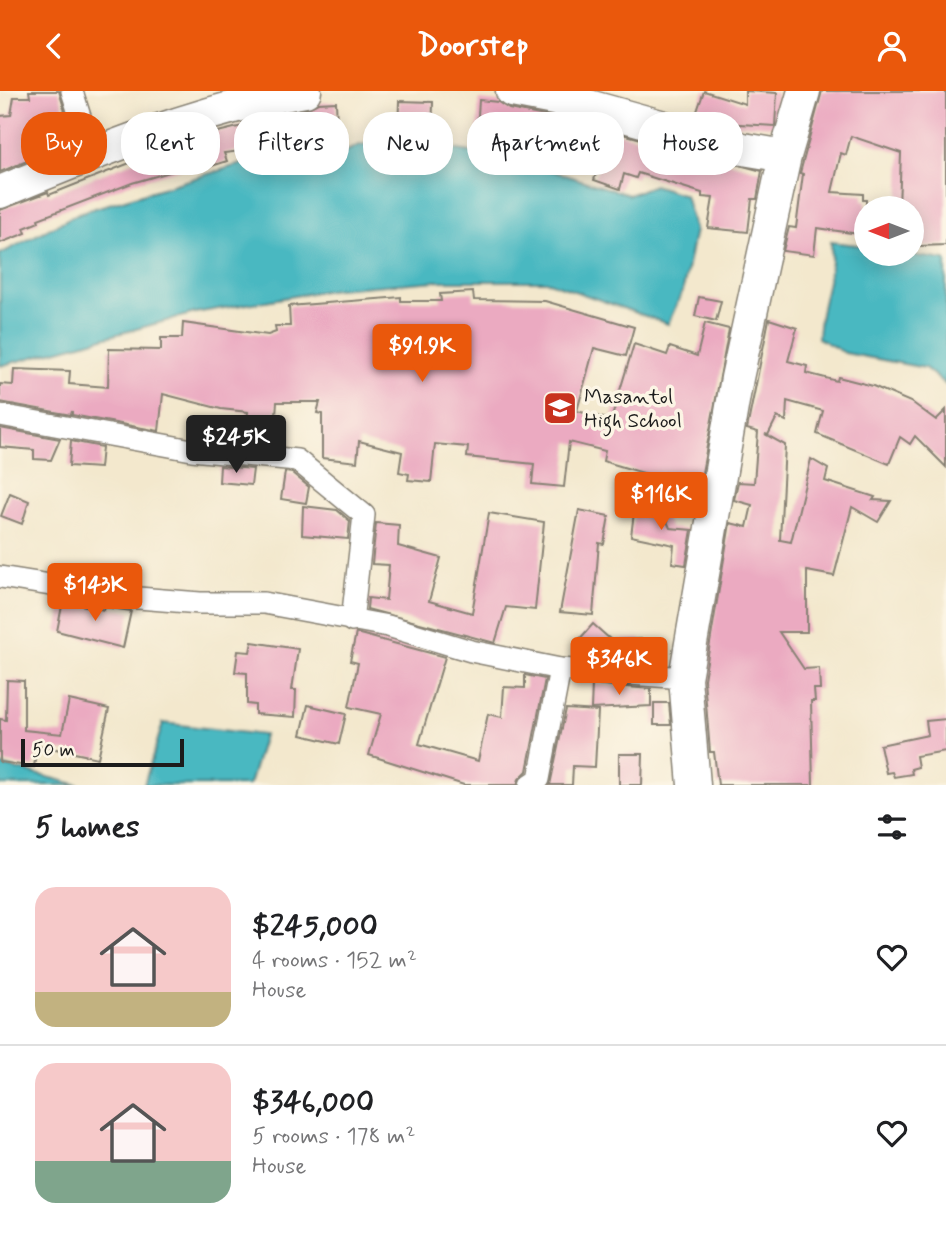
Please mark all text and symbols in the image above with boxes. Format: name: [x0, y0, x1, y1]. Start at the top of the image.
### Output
text: Doorstep: [417, 25, 529, 67]
icon: back: [35, 27, 73, 65]
icon: person: [873, 27, 911, 65]
chip: Buy: [21, 112, 107, 175]
chip: Rent: [121, 112, 220, 175]
chip: Filters: [234, 112, 349, 175]
chip: New: [363, 112, 453, 175]
chip: Apartment: [467, 112, 624, 175]
chip: House: [638, 112, 743, 175]
north arrow: [854, 196, 924, 266]
map controls: [854, 196, 924, 266]
pin: $91.9K: [365, 324, 479, 384]
text: $91.9K: [388, 332, 456, 362]
place label: Masantol High School: [584, 383, 682, 437]
school or university icon: Masantol High School: [541, 389, 579, 427]
pin: $245K: [187, 415, 285, 475]
text: $245K: [202, 423, 270, 453]
pin: $116K: [612, 473, 710, 532]
text: $116K: [631, 480, 691, 510]
pin: $143K: [46, 563, 144, 623]
text: $143K: [63, 571, 127, 601]
pin: $346K: [570, 637, 668, 697]
text: $346K: [587, 645, 651, 675]
scale bar: [21, 736, 184, 768]
text: 50 m: [32, 738, 75, 763]
text: 5 homes: [35, 808, 140, 847]
icon: filters: [873, 808, 911, 846]
text: $245,000: [252, 907, 378, 946]
icon: home: [91, 915, 175, 999]
icon: heart: [873, 938, 911, 976]
text: 4 rooms · 152 m²: [252, 946, 417, 976]
text: House: [252, 976, 306, 1006]
text: $346,000: [252, 1083, 374, 1122]
icon: home: [91, 1091, 175, 1175]
icon: heart: [873, 1114, 911, 1152]
text: 5 rooms · 178 m²: [252, 1122, 415, 1152]
text: House: [252, 1152, 306, 1182]

